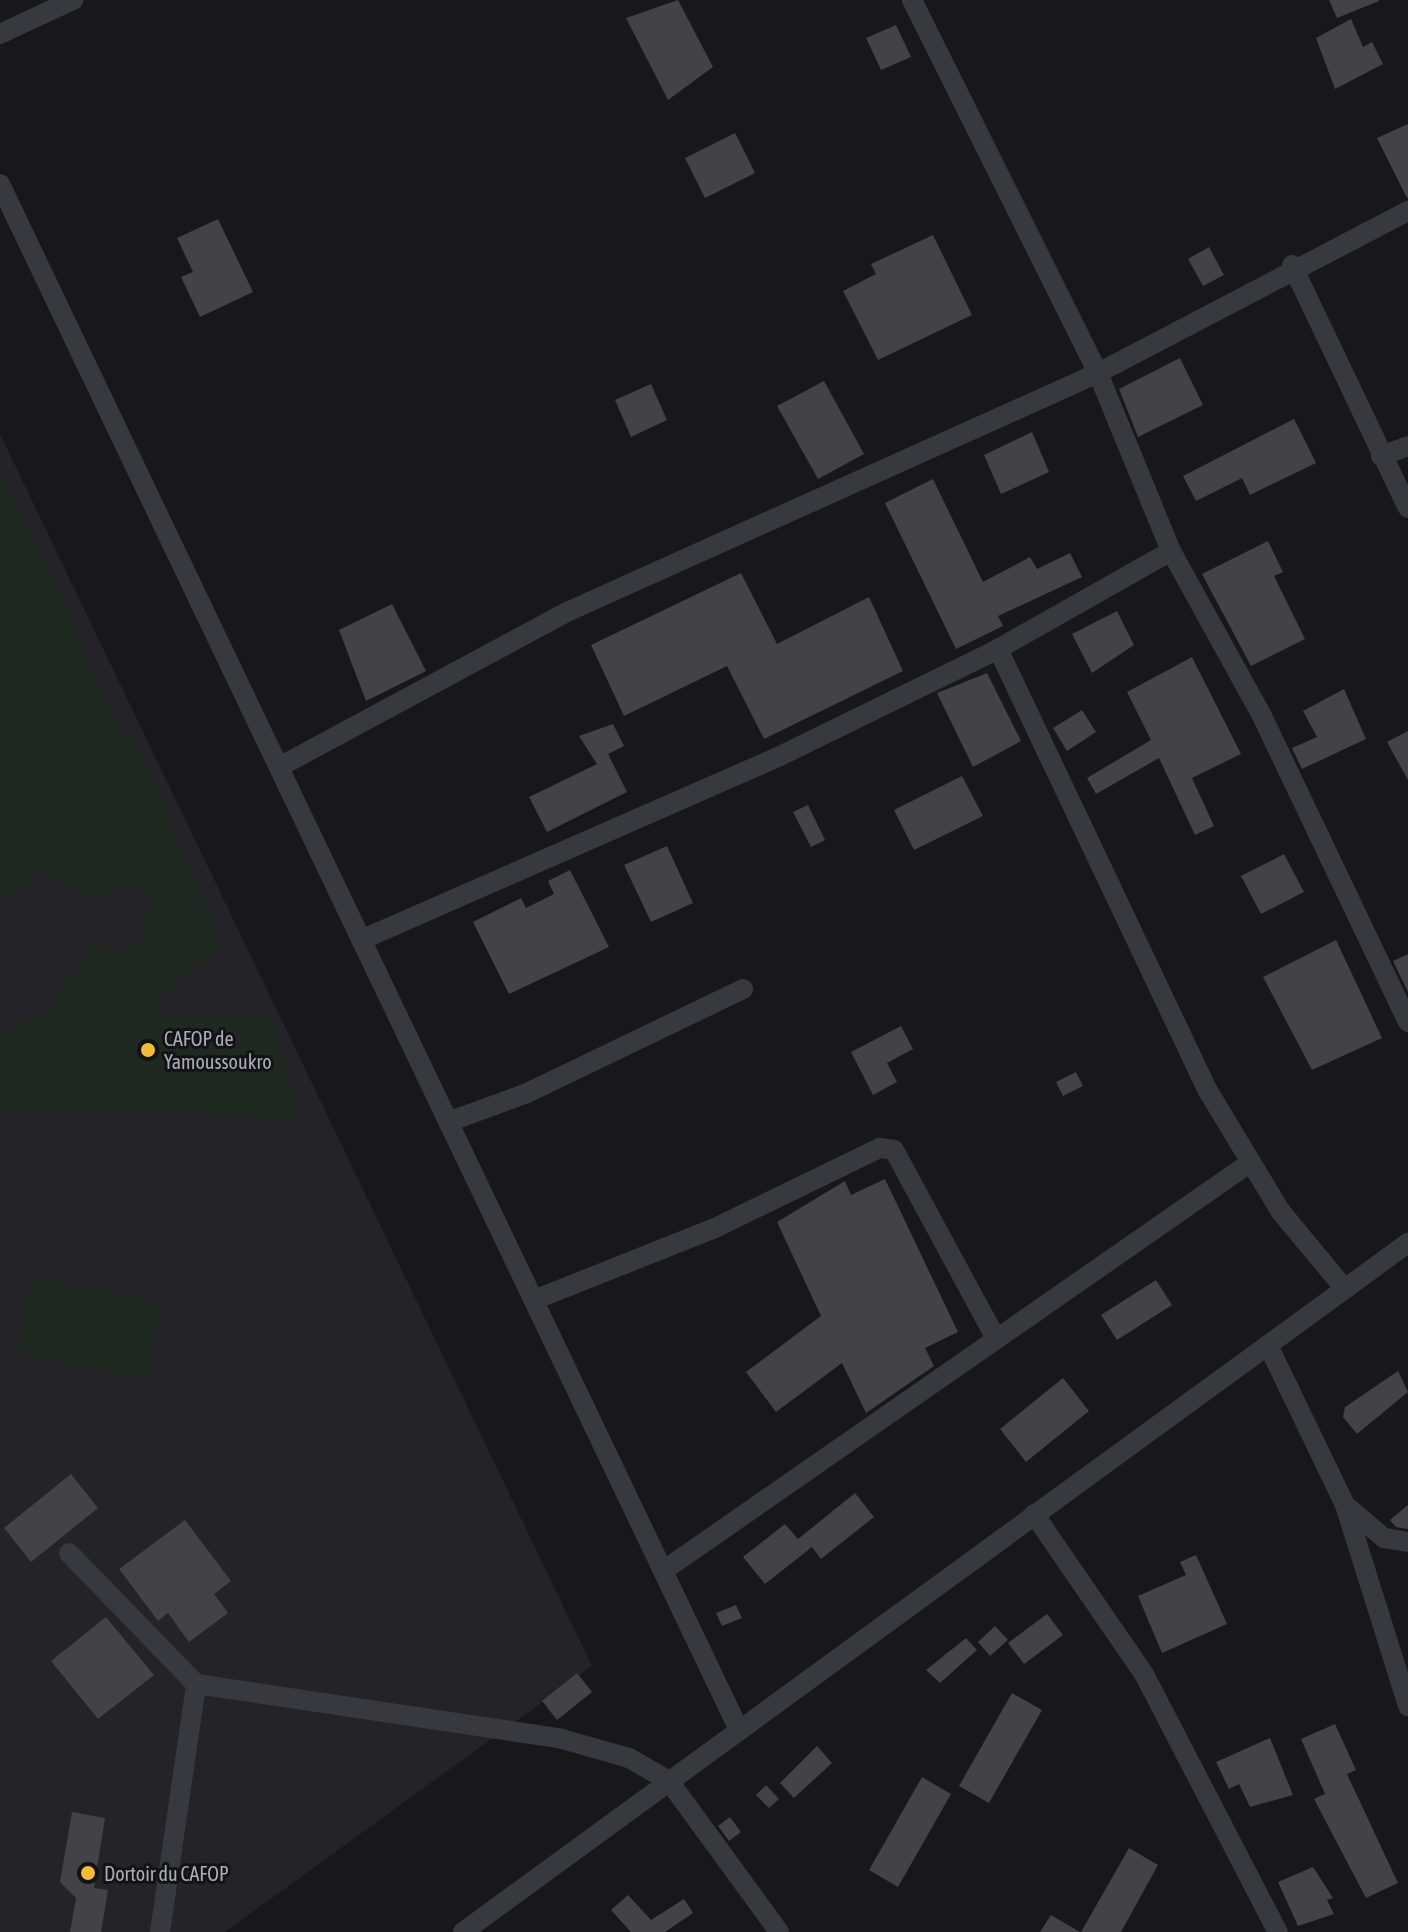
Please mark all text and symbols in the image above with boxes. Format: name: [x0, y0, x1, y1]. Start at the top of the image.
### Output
place label: CAFOP de Yamoussoukro: [164, 1026, 272, 1073]
marker: CAFOP de Yamoussoukro: [139, 1041, 157, 1059]
place label: Dortoir du CAFOP: [104, 1861, 229, 1885]
marker: Dortoir du CAFOP: [79, 1864, 97, 1882]

